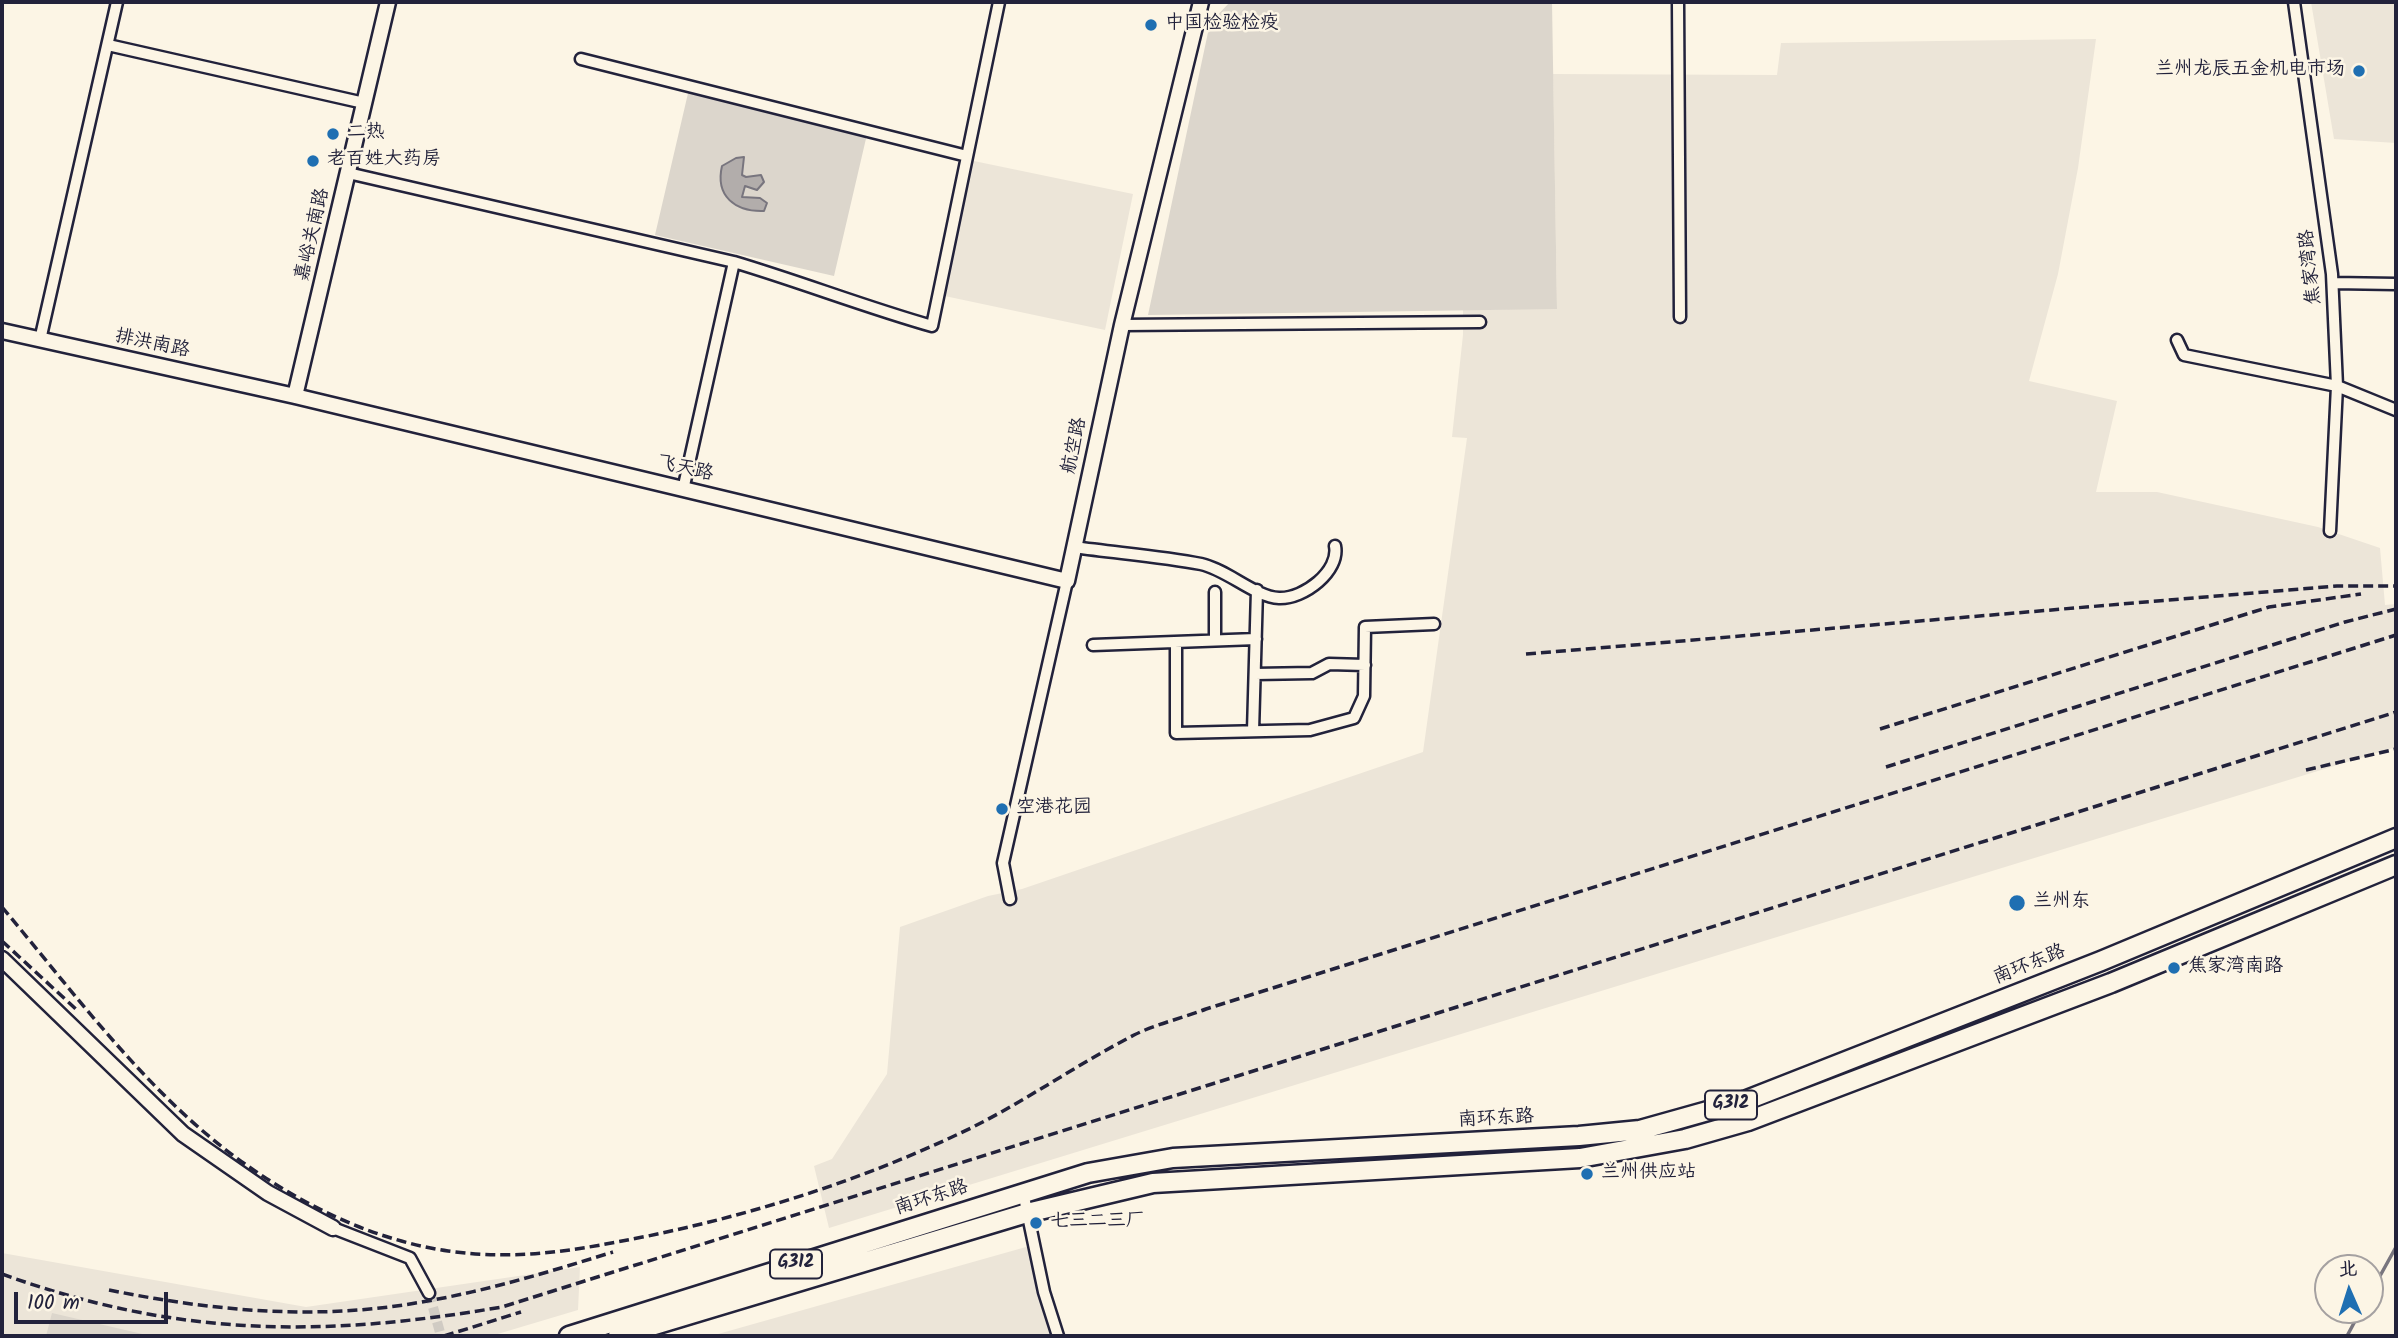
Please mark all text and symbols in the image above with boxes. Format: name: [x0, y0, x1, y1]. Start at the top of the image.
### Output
place label: 中国检验检疫: [1165, 14, 1279, 36]
marker: 中国检验检疫: [1143, 17, 1159, 33]
place label: 兰州龙辰五金机电市场: [2155, 60, 2345, 82]
marker: 兰州龙辰五金机电市场: [2351, 63, 2367, 79]
place label: 二热: [347, 123, 385, 145]
marker: 二热: [325, 126, 341, 142]
place label: 老百姓大药房: [327, 150, 441, 172]
marker: 老百姓大药房: [305, 153, 321, 169]
street label: 嘉峪关南路: [292, 186, 336, 284]
street label: 焦家湾路: [2297, 228, 2327, 306]
street label: 排洪南路: [112, 326, 192, 364]
street label: 航空路: [1059, 416, 1093, 476]
street label: 飞天路: [655, 452, 715, 488]
place label: 空港花园: [1016, 798, 1092, 820]
marker: 空港花园: [994, 801, 1010, 817]
place label: 兰州东: [2033, 892, 2090, 914]
marker: 兰州东: [2007, 893, 2027, 913]
street label: 南环东路: [1990, 941, 2070, 991]
place label: 焦家湾南路: [2188, 957, 2283, 979]
marker: 焦家湾南路: [2166, 960, 2182, 976]
road number: G312: [1705, 1090, 1757, 1120]
street label: 南环东路: [1457, 1107, 1535, 1133]
place label: 兰州供应站: [1601, 1163, 1696, 1185]
marker: 兰州供应站: [1579, 1166, 1595, 1182]
street label: 南环东路: [892, 1176, 972, 1222]
place label: 七三二三厂: [1050, 1212, 1145, 1234]
marker: 七三二三厂: [1028, 1215, 1044, 1231]
road number: G312: [770, 1250, 822, 1279]
north arrow: [2314, 1254, 2384, 1324]
text: 北: [2338, 1255, 2358, 1286]
scale bar: [18, 1278, 172, 1322]
text: 100 m: [27, 1287, 80, 1320]

